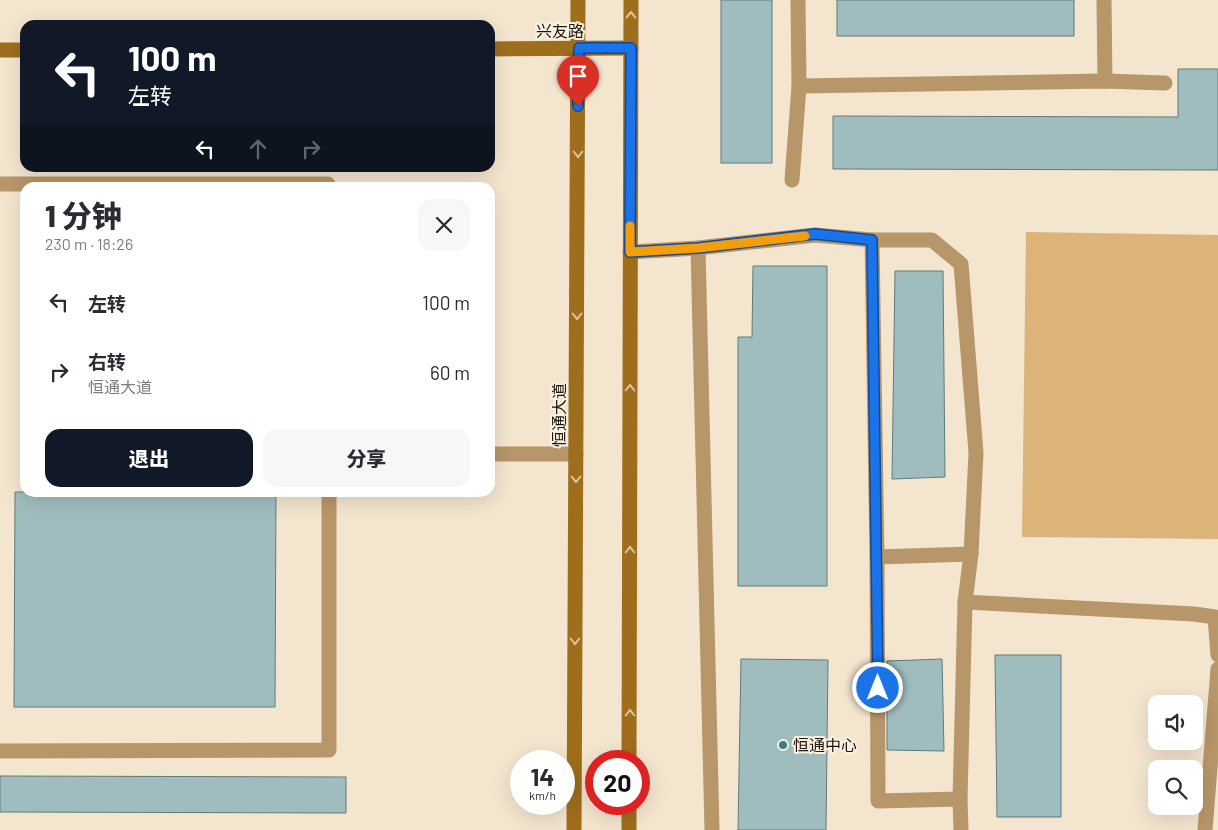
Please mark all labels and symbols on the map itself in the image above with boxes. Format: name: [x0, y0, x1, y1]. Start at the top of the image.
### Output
one-way arrow: [626, 11, 636, 18]
street label: 兴友路: [536, 21, 584, 40]
pin: [557, 55, 599, 106]
one-way arrow: [573, 150, 583, 158]
one-way arrow: [572, 312, 582, 320]
street label: 恒通大道: [549, 383, 568, 447]
one-way arrow: [625, 383, 635, 391]
one-way arrow: [571, 475, 581, 483]
one-way arrow: [625, 546, 635, 554]
one-way arrow: [570, 638, 580, 645]
position arrow: [851, 661, 903, 713]
one-way arrow: [625, 708, 635, 716]
place label: 恒通中心: [793, 735, 857, 754]
marker: 恒通中心: [777, 739, 789, 751]
speed limit sign: 20: [585, 750, 650, 815]

